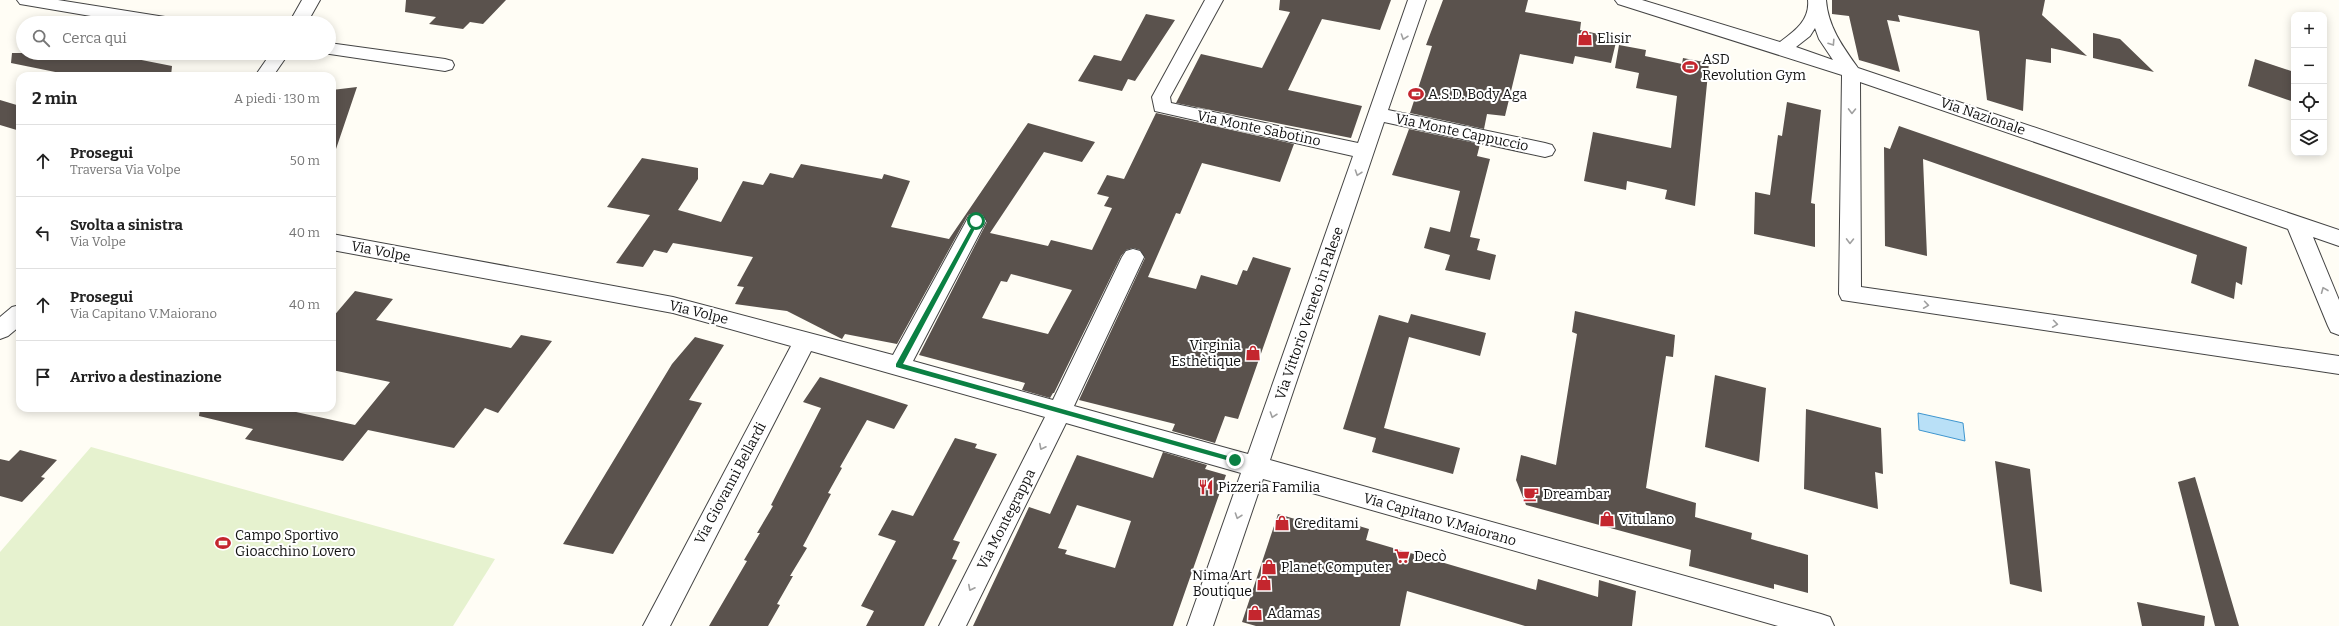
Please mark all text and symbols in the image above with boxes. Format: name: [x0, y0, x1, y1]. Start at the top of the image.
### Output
map controls: [2291, 12, 2327, 156]
button: +: [2291, 12, 2327, 48]
search box: [16, 16, 336, 60]
icon: search: [30, 27, 52, 49]
text: Cerca qui: [62, 29, 127, 47]
shop icon: Elisir: [1576, 29, 1594, 47]
place label: Elisir: [1597, 30, 1631, 47]
one-way arrow: [1400, 33, 1409, 40]
one-way arrow: [1827, 39, 1834, 46]
button: −: [2291, 48, 2327, 84]
place label: ASD Revolution Gym: [1702, 51, 1807, 84]
sports icon: ASD Revolution Gym: [1681, 58, 1699, 76]
button: locate: [2291, 84, 2327, 120]
sports icon: A.S.D. Body Aga: [1407, 85, 1425, 103]
place label: A.S.D. Body Aga: [1428, 86, 1528, 103]
text: 2 min: [32, 88, 77, 109]
text: A piedi · 130 m: [234, 91, 320, 106]
street label: Via Nazionale: [1938, 94, 2028, 139]
street label: Via Monte Sabotino: [1195, 107, 1322, 150]
one-way arrow: [1848, 108, 1856, 114]
street label: Via Monte Cappuccio: [1394, 110, 1530, 155]
button: layers: [2291, 120, 2327, 156]
text: Prosegui: [70, 144, 133, 162]
icon: ahead: [32, 150, 54, 172]
text: 50 m: [290, 153, 320, 168]
text: Traversa Via Volpe: [70, 162, 181, 177]
one-way arrow: [1354, 170, 1363, 177]
route start: [967, 212, 985, 230]
text: Svolta a sinistra: [70, 216, 183, 234]
icon: left: [32, 222, 54, 244]
street label: Via Vittorio Veneto in Palese: [1272, 224, 1347, 402]
text: 40 m: [289, 225, 320, 240]
text: Via Volpe: [70, 234, 126, 249]
street label: Via Volpe: [350, 237, 412, 266]
one-way arrow: [1846, 238, 1854, 244]
one-way arrow: [2321, 287, 2329, 294]
text: Prosegui: [70, 288, 133, 306]
icon: ahead: [32, 294, 54, 316]
text: 40 m: [289, 297, 320, 312]
street label: Via Volpe: [668, 297, 730, 328]
one-way arrow: [1923, 300, 1929, 309]
text: Via Capitano V.Maiorano: [70, 306, 217, 321]
one-way arrow: [2052, 319, 2058, 328]
place label: Virginia Esthètique: [1171, 337, 1241, 370]
shop icon: Virginia Esthètique: [1244, 344, 1262, 362]
icon: arrive: [32, 366, 54, 388]
text: Arrivo a destinazione: [70, 368, 222, 386]
one-way arrow: [1269, 411, 1277, 418]
street label: Via Giovanni Bellardi: [691, 419, 770, 547]
one-way arrow: [1039, 443, 1046, 450]
route end: [1226, 451, 1244, 469]
street label: Via Montegrappa: [974, 466, 1039, 572]
restaurant icon: Pizzeria Familia: [1197, 478, 1215, 496]
place label: Pizzeria Familia: [1218, 479, 1321, 496]
cafe icon: Dreambar: [1522, 485, 1540, 503]
place label: Dreambar: [1543, 486, 1609, 503]
street label: Via Capitano V.Maiorano: [1361, 489, 1518, 549]
shop icon: Vitulano: [1598, 510, 1616, 528]
place label: Vitulano: [1619, 511, 1674, 528]
one-way arrow: [1234, 513, 1243, 520]
shop icon: Creditami: [1273, 514, 1291, 532]
place label: Creditami: [1294, 515, 1359, 532]
place label: Campo Sportivo Gioacchino Lovero: [235, 527, 356, 560]
sports icon: Campo Sportivo Gioacchino Lovero: [214, 534, 232, 552]
supermarket icon: Decò: [1393, 547, 1411, 565]
place label: Decò: [1414, 548, 1447, 565]
shop icon: Planet Computer: [1260, 558, 1278, 576]
place label: Planet Computer: [1281, 559, 1391, 576]
place label: Nima Art Boutique: [1192, 567, 1252, 600]
shop icon: Nima Art Boutique: [1255, 574, 1273, 592]
one-way arrow: [968, 584, 976, 592]
shop icon: Adamas: [1246, 604, 1264, 622]
place label: Adamas: [1267, 605, 1320, 622]

